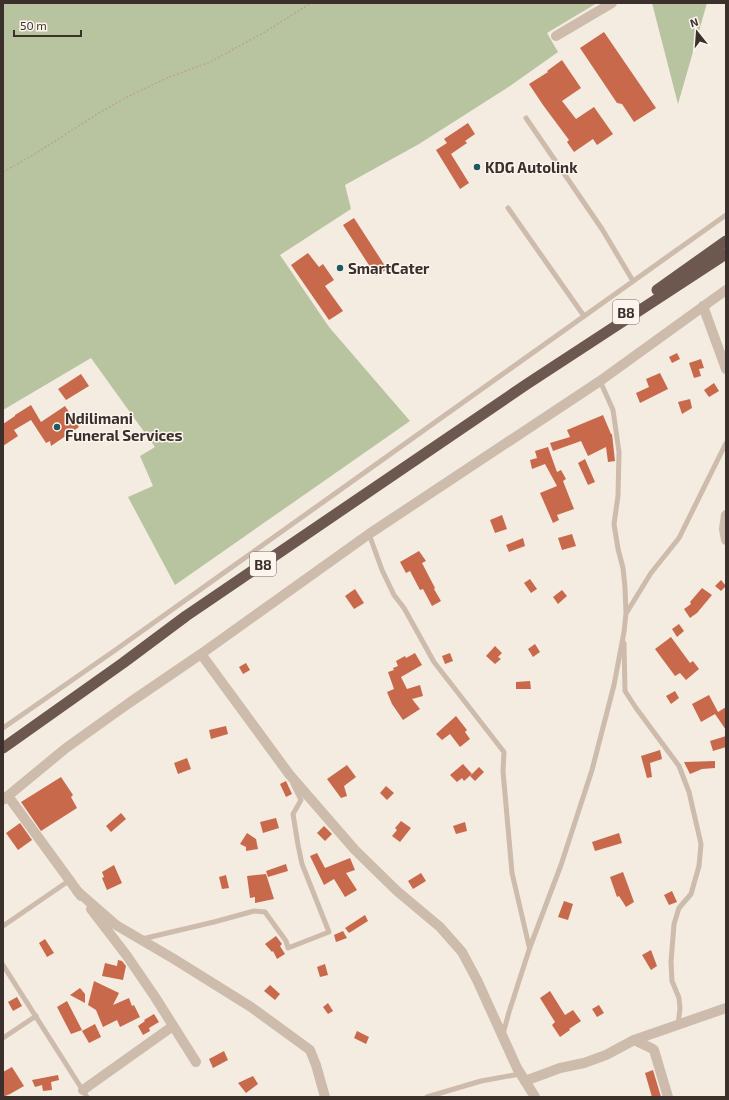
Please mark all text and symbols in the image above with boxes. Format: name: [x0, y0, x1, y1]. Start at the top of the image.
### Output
scale bar: [14, 12, 81, 38]
north arrow: [677, 12, 717, 52]
text: N: [688, 15, 700, 29]
text: 50 m: [20, 18, 47, 32]
place label: KDG Autolink: [485, 158, 578, 176]
marker: KDG Autolink: [472, 162, 482, 172]
place label: SmartCater: [348, 259, 430, 277]
marker: SmartCater: [335, 263, 345, 273]
road number: B8: [613, 300, 639, 324]
place label: Ndilimani Funeral Services: [65, 409, 183, 444]
marker: Ndilimani Funeral Services: [52, 422, 62, 432]
road number: B8: [250, 552, 276, 576]

